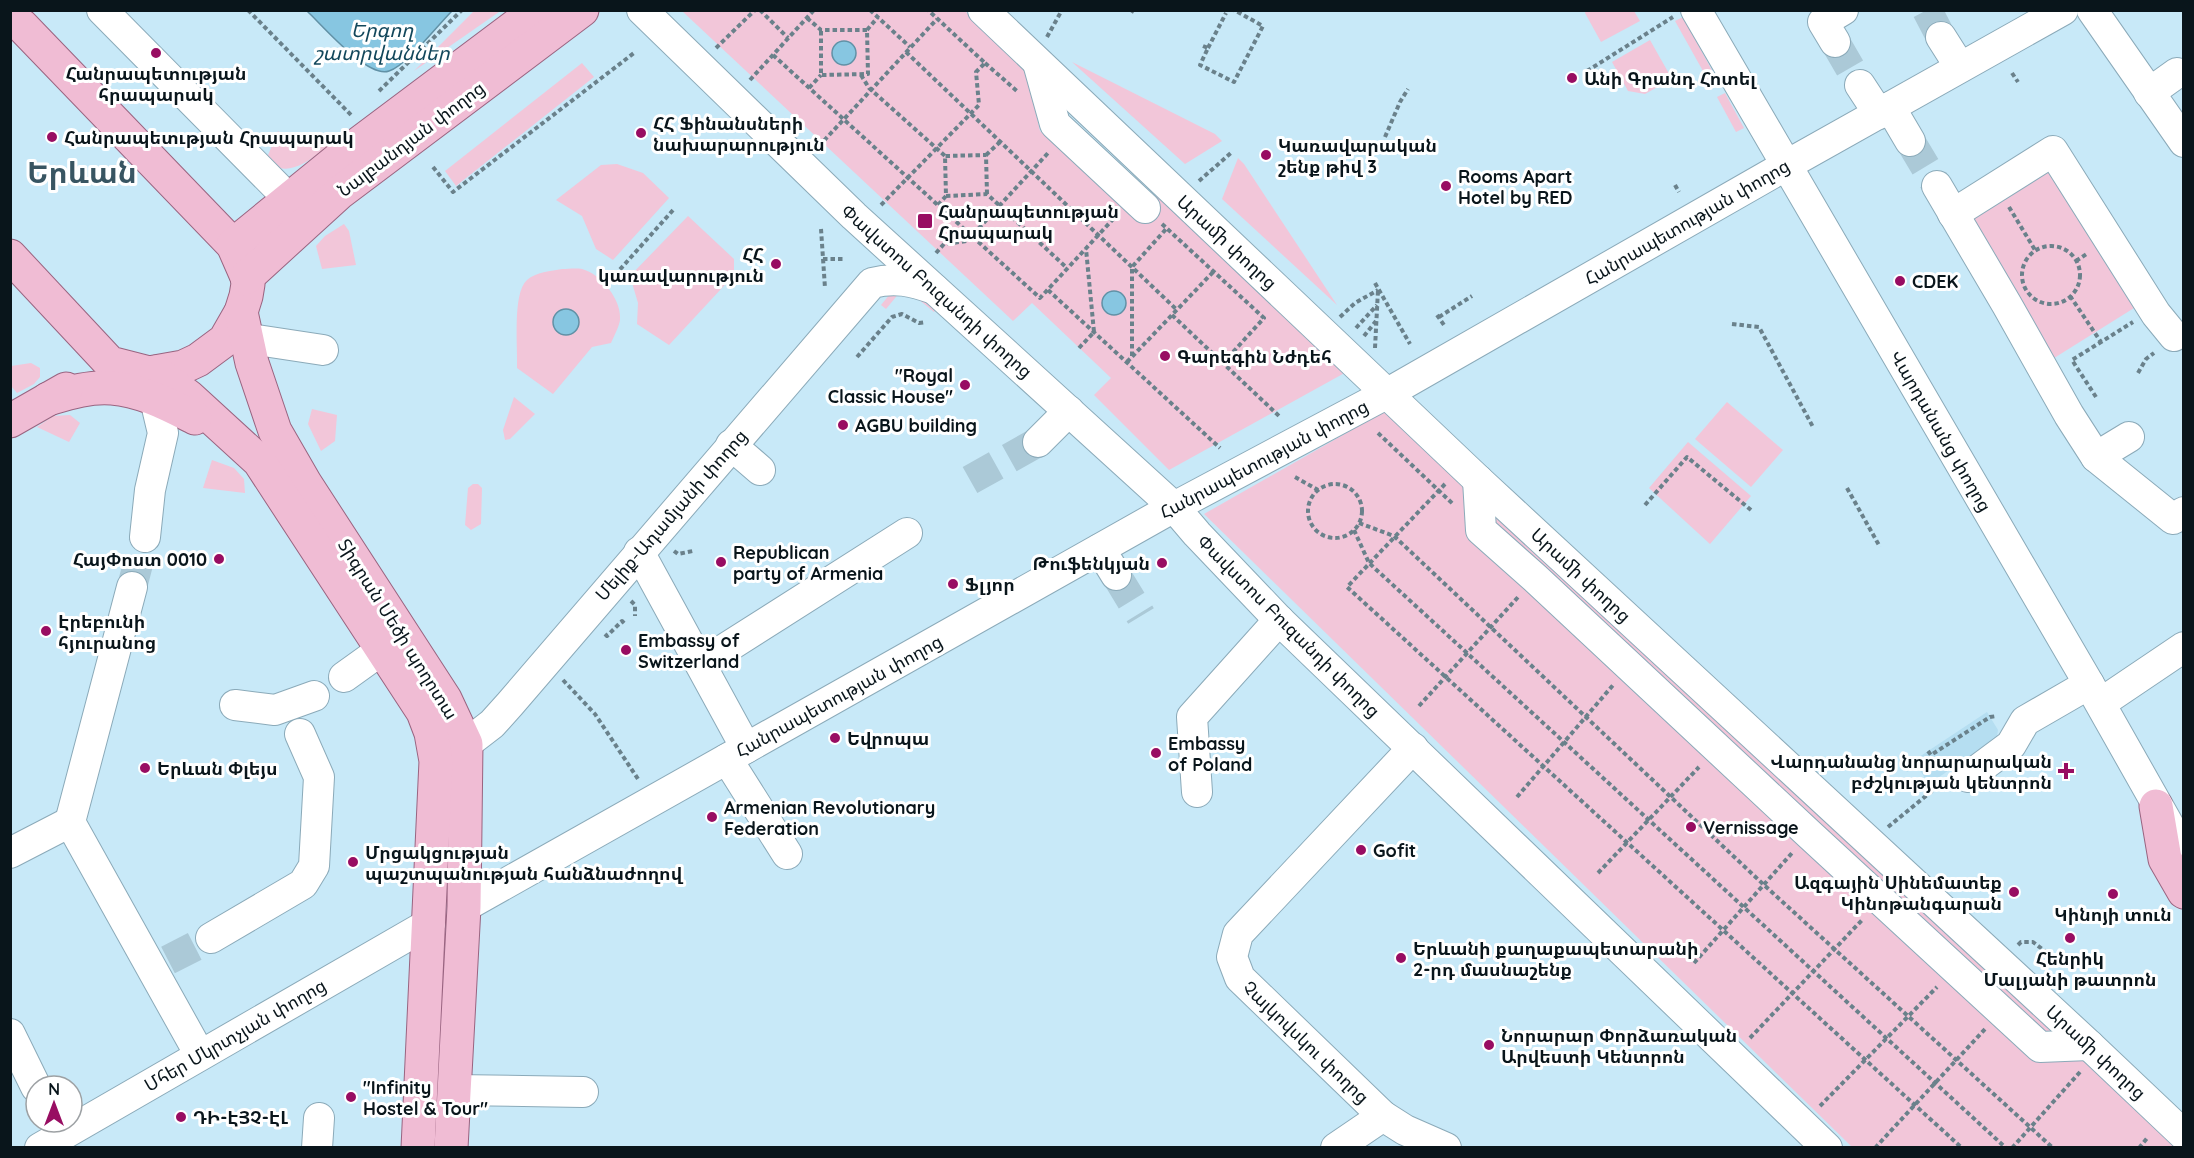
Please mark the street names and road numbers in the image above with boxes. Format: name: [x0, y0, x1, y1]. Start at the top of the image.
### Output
street label: Նալբանդյան փողոց: [333, 76, 489, 202]
street label: Հանրապետության փողոց: [1580, 154, 1794, 290]
street label: Արամի փողոց: [1172, 190, 1282, 294]
street label: Փավստոս Բուզանդի փողոց: [837, 199, 1037, 383]
street label: Վարդանանց փողոց: [1885, 346, 1997, 516]
street label: Հանրապետության փողոց: [1156, 394, 1372, 524]
street label: Մելիք-Ադամյանի փողոց: [590, 424, 752, 606]
street label: Արամի փողոց: [1526, 523, 1636, 627]
street label: Փավստոս Բուզանդի փողոց: [1193, 530, 1385, 722]
street label: Տիգրան Մեծի պողոտա: [333, 534, 463, 724]
street label: Հանրապետության փողոց: [732, 630, 946, 762]
street label: Մհեր Մկրտչյան փողոց: [140, 973, 330, 1097]
street label: Չայկովսկու փողոց: [1238, 976, 1374, 1108]
street label: Արամի փողոց: [2041, 1000, 2151, 1104]

